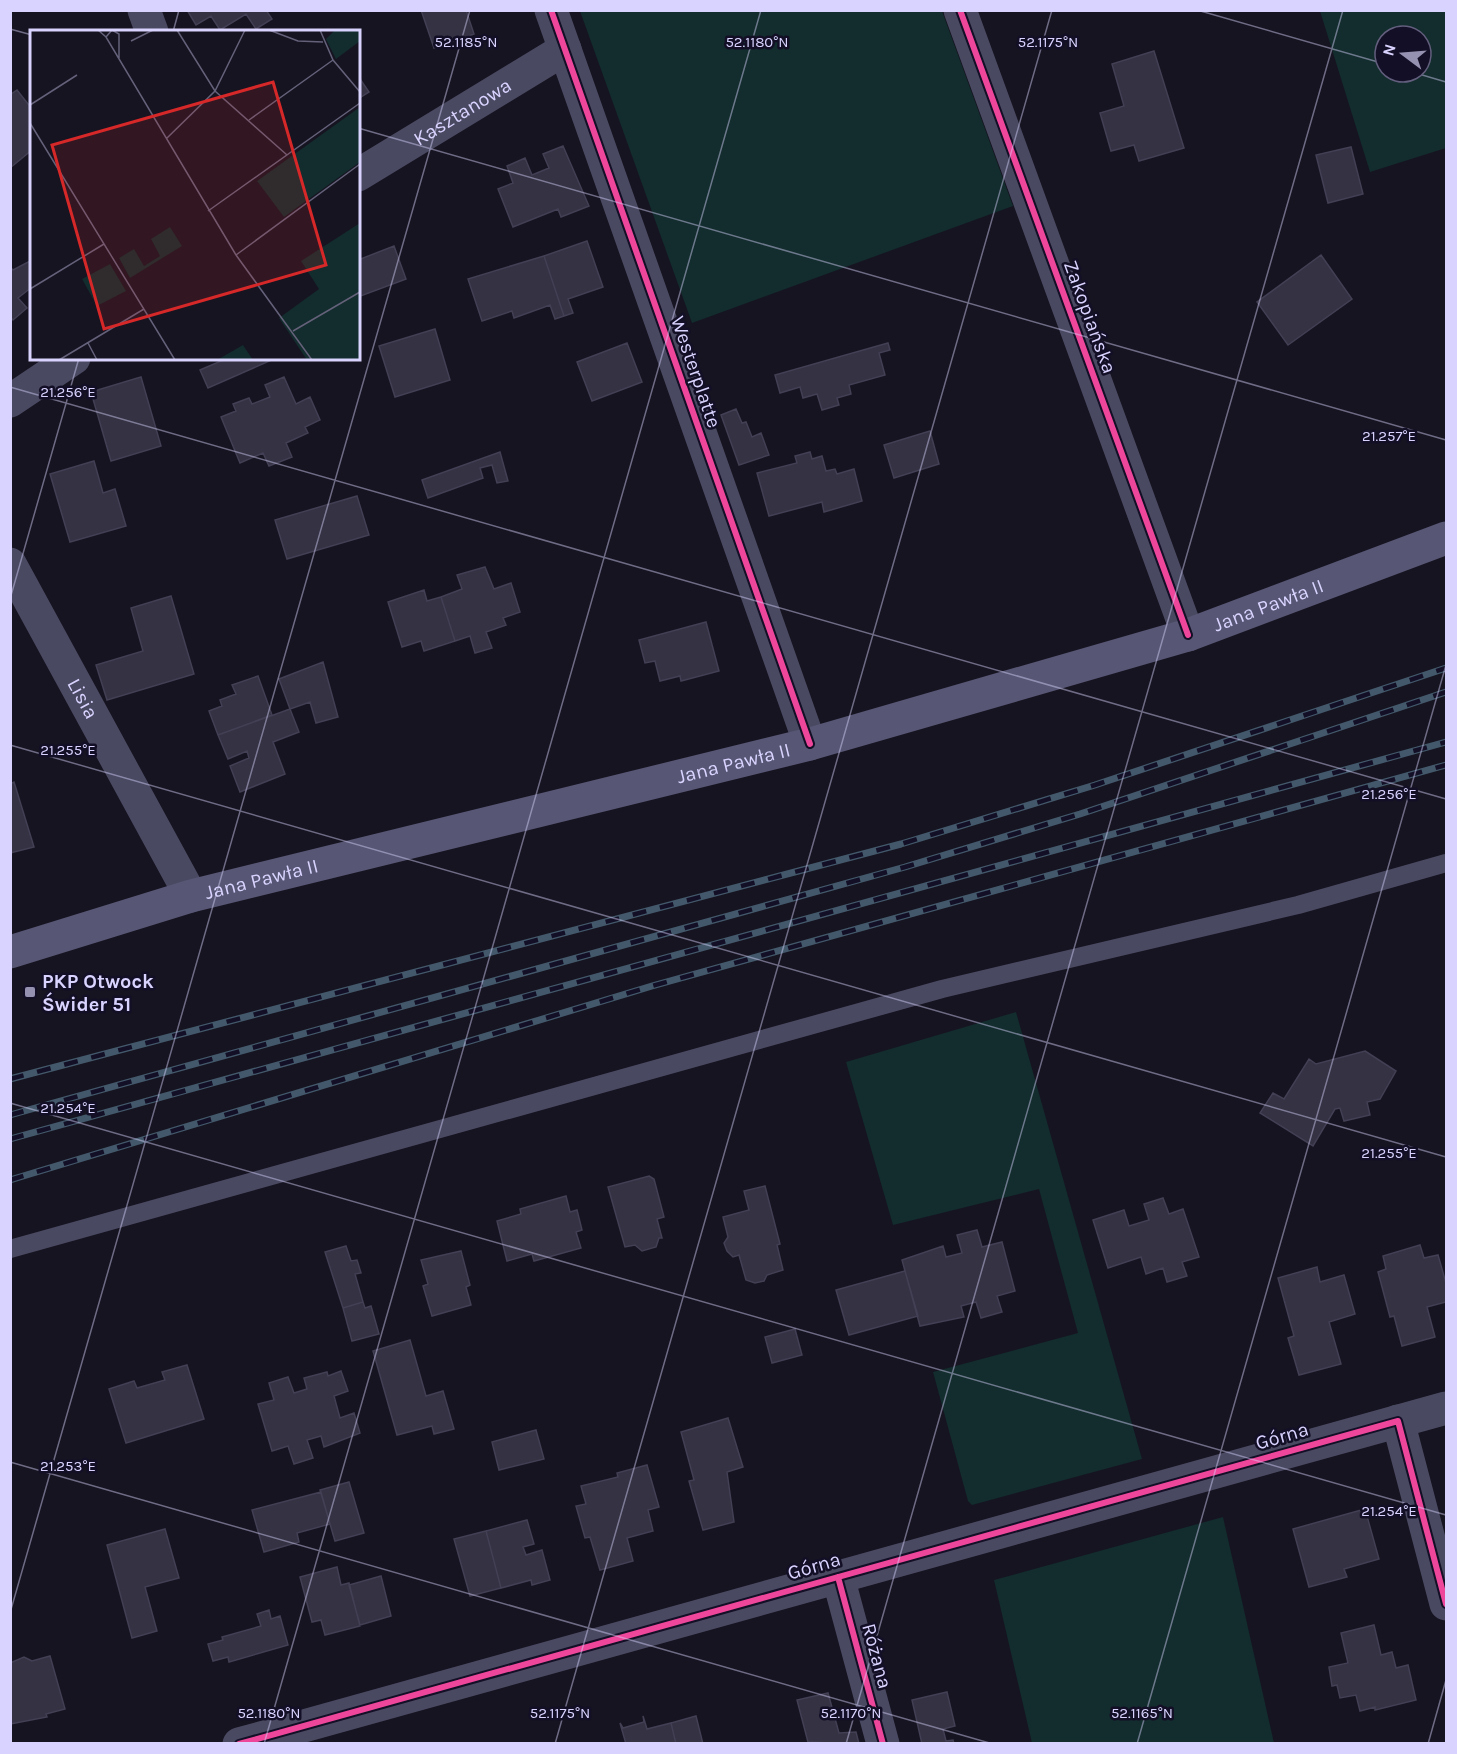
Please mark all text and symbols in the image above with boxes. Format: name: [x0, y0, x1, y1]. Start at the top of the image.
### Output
north arrow: [1373, 24, 1433, 84]
inset map: [30, 30, 360, 360]
text: 52.1185°N: [435, 33, 497, 51]
text: 52.1180°N: [725, 33, 789, 51]
text: 52.1175°N: [1018, 33, 1078, 51]
text: N: [1378, 42, 1400, 58]
street label: Kasztanowa: [409, 73, 515, 150]
street label: Zakopiańska: [1059, 257, 1121, 377]
street label: Westerplatte: [666, 313, 726, 431]
text: 21.256°E: [40, 383, 96, 401]
text: 21.257°E: [1362, 427, 1416, 445]
street label: Jana Pawła II: [1210, 574, 1327, 636]
street label: Lisia: [63, 674, 104, 723]
street label: Jana Pawła II: [674, 738, 793, 788]
text: 21.255°E: [40, 741, 96, 759]
text: 21.256°E: [1361, 785, 1417, 803]
street label: Jana Pawła II: [202, 854, 321, 904]
place label: PKP Otwock Świder 51: [42, 970, 154, 1016]
marker: PKP Otwock Świder 51: [23, 985, 37, 999]
text: 21.254°E: [40, 1099, 96, 1117]
text: 21.255°E: [1361, 1144, 1417, 1162]
street label: Górna: [1253, 1417, 1311, 1455]
text: 21.253°E: [40, 1457, 96, 1475]
text: 21.254°E: [1361, 1502, 1417, 1520]
street label: Górna: [785, 1547, 843, 1585]
street label: Różana: [857, 1621, 897, 1691]
text: 52.1180°N: [237, 1704, 301, 1722]
text: 52.1175°N: [530, 1704, 590, 1722]
text: 52.1170°N: [820, 1704, 882, 1722]
text: 52.1165°N: [1111, 1704, 1173, 1722]

